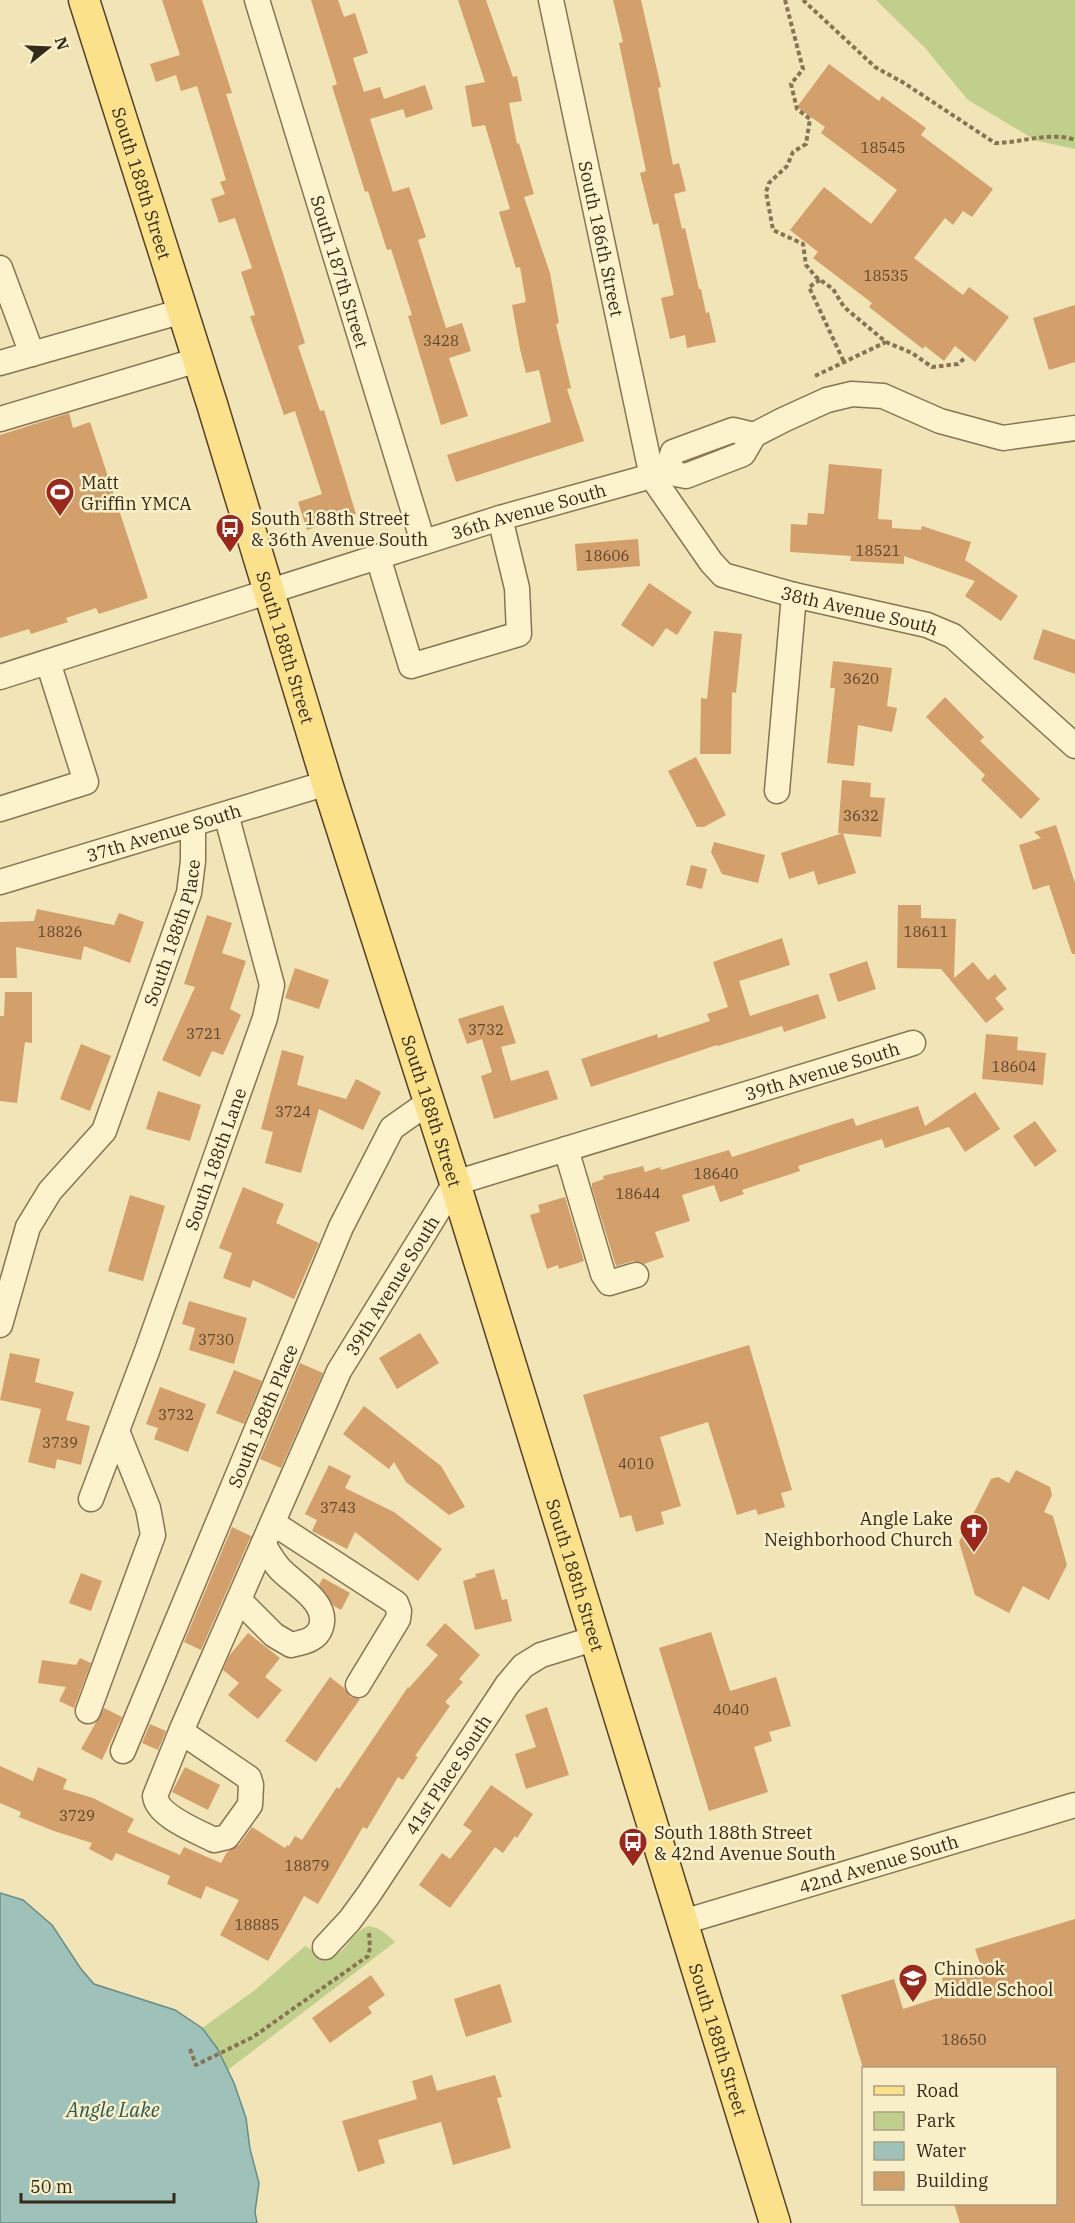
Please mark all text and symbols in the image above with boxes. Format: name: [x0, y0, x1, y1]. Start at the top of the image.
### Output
north arrow: [18, 18, 78, 78]
text: N: [51, 34, 74, 52]
street label: South 188th Street: [107, 104, 177, 262]
house number: 18545: [860, 138, 906, 157]
street label: South 186th Street: [574, 159, 629, 319]
street label: South 187th Street: [306, 192, 374, 351]
house number: 18535: [863, 266, 909, 285]
house number: 3428: [423, 331, 459, 350]
place label: Matt Griffin YMCA: [81, 471, 192, 515]
sports icon: Matt Griffin YMCA: [44, 476, 76, 518]
street label: 36th Avenue South: [448, 478, 609, 544]
place label: South 188th Street & 36th Avenue South: [251, 507, 428, 551]
bus stop icon: South 188th Street & 36th Avenue South: [214, 512, 246, 554]
house number: 18521: [855, 541, 901, 560]
house number: 18606: [584, 546, 630, 565]
street label: South 188th Street: [252, 568, 320, 726]
street label: 38th Avenue South: [779, 580, 942, 640]
house number: 3620: [843, 669, 879, 688]
street label: 37th Avenue South: [84, 798, 244, 867]
house number: 3632: [843, 806, 879, 825]
street label: South 188th Place: [138, 858, 205, 1009]
house number: 18826: [37, 922, 83, 941]
house number: 18611: [903, 922, 949, 941]
house number: 3732: [468, 1020, 504, 1039]
house number: 3721: [186, 1024, 222, 1043]
street label: South 188th Street: [397, 1032, 467, 1190]
street label: 39th Avenue South: [742, 1036, 902, 1105]
house number: 18604: [991, 1057, 1037, 1076]
street label: South 188th Lane: [179, 1085, 251, 1233]
house number: 3724: [275, 1102, 311, 1121]
house number: 18640: [693, 1164, 739, 1183]
house number: 18644: [615, 1184, 661, 1203]
street label: 39th Avenue South: [340, 1211, 444, 1359]
house number: 3730: [198, 1330, 234, 1349]
street label: South 188th Place: [222, 1341, 302, 1491]
house number: 3732: [158, 1405, 194, 1424]
house number: 3739: [42, 1433, 78, 1452]
house number: 4010: [618, 1454, 654, 1473]
street label: South 188th Street: [541, 1496, 610, 1654]
house number: 3743: [320, 1498, 356, 1517]
place label: Angle Lake Neighborhood Church: [764, 1507, 953, 1551]
church icon: Angle Lake Neighborhood Church: [958, 1512, 990, 1554]
house number: 4040: [713, 1700, 749, 1719]
street label: 41st Place South: [400, 1710, 496, 1839]
house number: 3729: [59, 1806, 95, 1825]
place label: South 188th Street & 42nd Avenue South: [654, 1821, 836, 1865]
bus stop icon: South 188th Street & 42nd Avenue South: [617, 1826, 649, 1868]
street label: 42nd Avenue South: [796, 1829, 961, 1898]
house number: 18879: [284, 1856, 330, 1875]
house number: 18885: [234, 1915, 280, 1934]
place label: Chinook Middle School: [934, 1957, 1053, 2001]
street label: South 188th Street: [684, 1960, 753, 2119]
school or university icon: Chinook Middle School: [897, 1962, 929, 2004]
house number: 18650: [941, 2030, 987, 2049]
legend: [862, 2067, 1057, 2205]
text: Road: [916, 2079, 959, 2102]
water label: Angle Lake: [64, 2096, 160, 2123]
text: Park: [916, 2109, 956, 2132]
text: Water: [916, 2139, 966, 2162]
scale bar: [21, 2166, 174, 2204]
text: Building: [916, 2169, 988, 2192]
text: 50 m: [30, 2175, 73, 2198]

